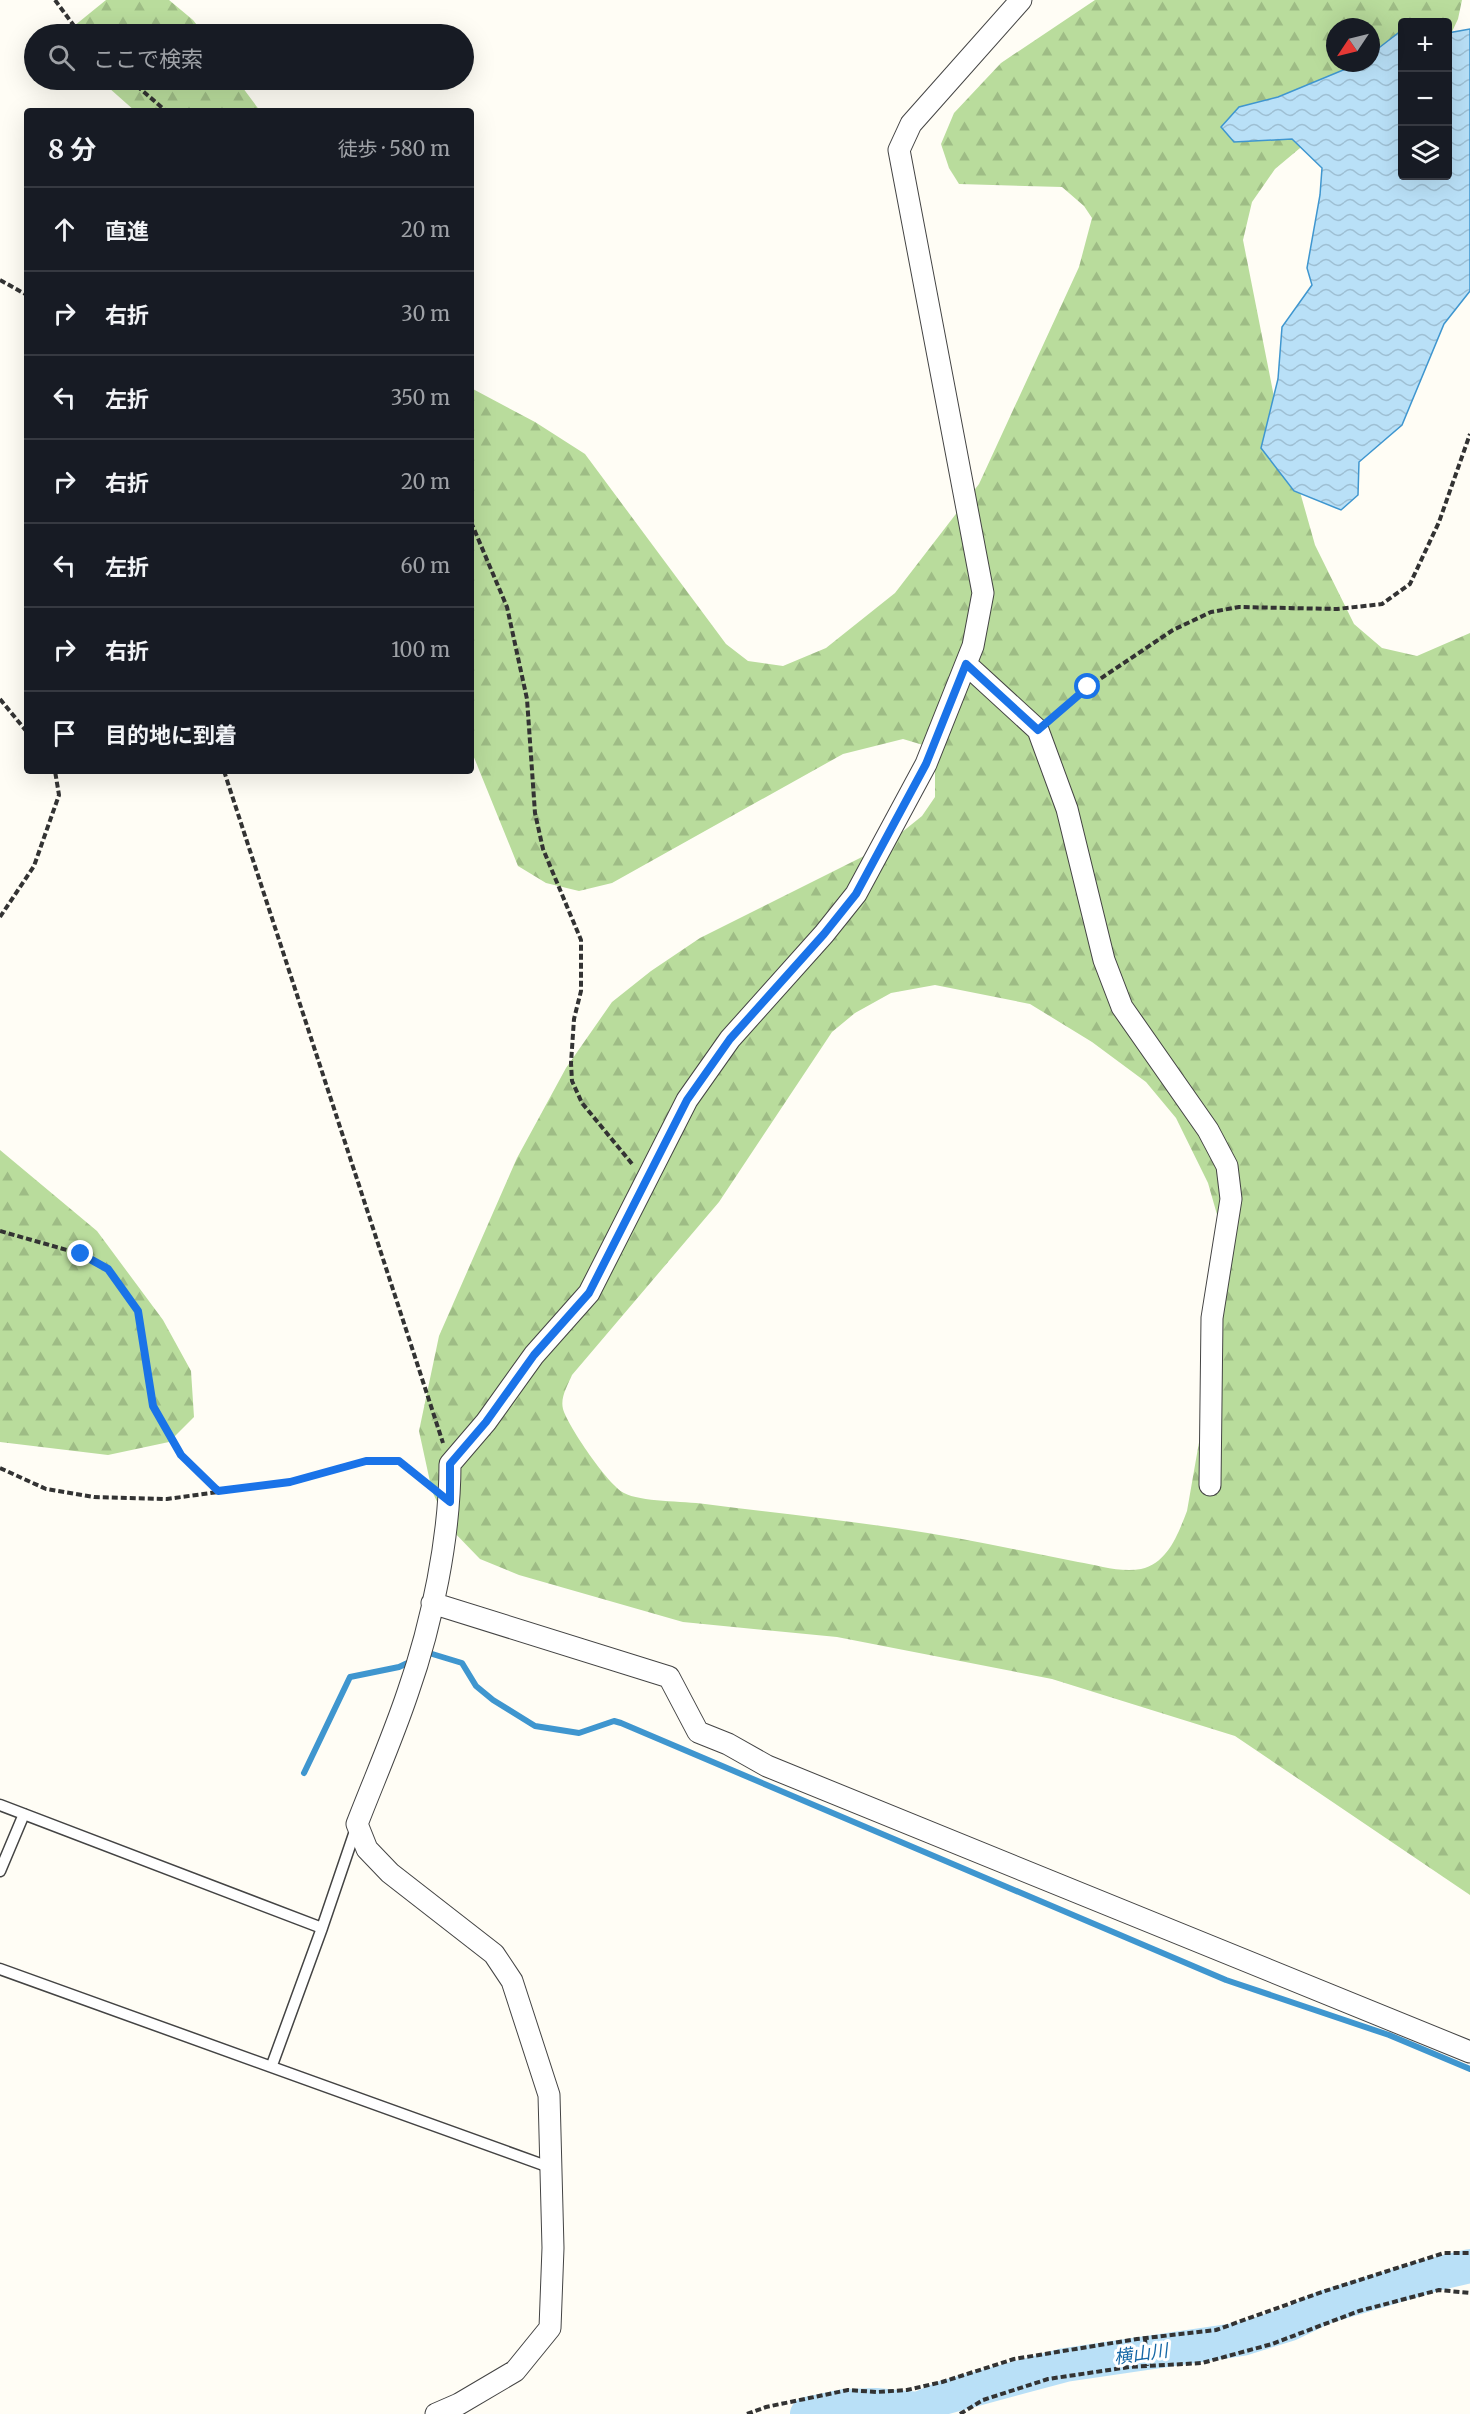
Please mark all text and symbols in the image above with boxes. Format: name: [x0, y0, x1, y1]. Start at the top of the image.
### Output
north arrow: [1326, 18, 1380, 72]
map controls: [1398, 18, 1452, 180]
button: +: [1398, 18, 1452, 72]
search box: [24, 24, 474, 90]
icon: search: [45, 41, 78, 74]
text: ここで検索: [93, 45, 203, 73]
button: −: [1398, 72, 1452, 126]
button: layers: [1398, 126, 1452, 180]
text: 8 分: [48, 133, 96, 166]
text: 徒歩 · 580 m: [338, 136, 450, 161]
icon: ahead: [48, 213, 81, 246]
text: 直進: [105, 217, 149, 245]
text: 20 m: [401, 217, 450, 242]
icon: right: [48, 297, 81, 330]
text: 右折: [105, 301, 149, 329]
text: 30 m: [401, 301, 450, 326]
icon: left: [48, 381, 81, 414]
text: 左折: [105, 385, 149, 413]
text: 350 m: [391, 385, 450, 410]
icon: right: [48, 465, 81, 498]
text: 右折: [105, 469, 149, 497]
text: 20 m: [401, 469, 450, 494]
icon: left: [48, 549, 81, 582]
text: 左折: [105, 553, 149, 581]
text: 60 m: [400, 553, 450, 578]
icon: right: [48, 633, 81, 666]
text: 右折: [105, 637, 149, 665]
text: 100 m: [391, 637, 450, 662]
route start: [1074, 673, 1100, 699]
icon: arrive: [48, 717, 81, 750]
text: 目的地に到着: [105, 721, 237, 749]
route end: [67, 1240, 93, 1266]
water label: 横山川: [1113, 2338, 1171, 2369]

